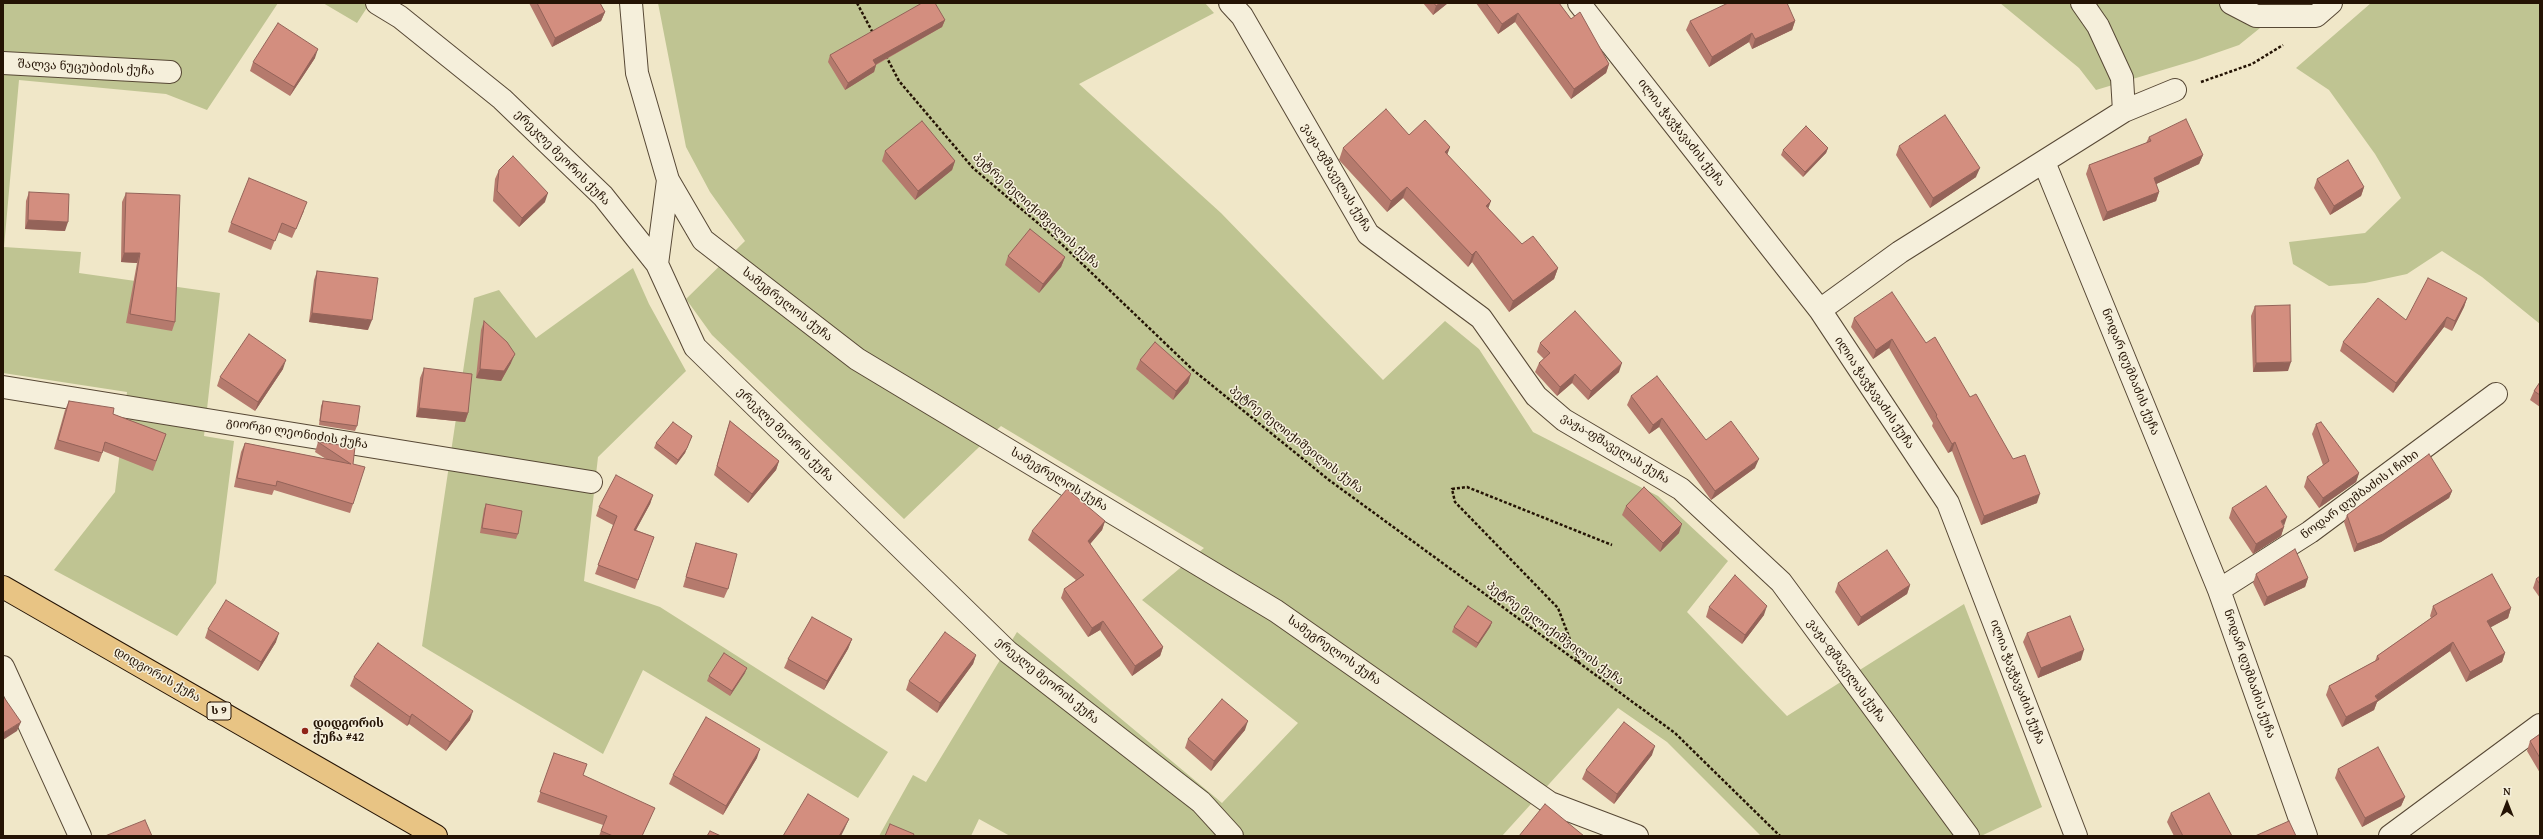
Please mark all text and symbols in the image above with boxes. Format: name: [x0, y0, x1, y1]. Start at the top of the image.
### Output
street label: შალვა ნუცუბიძის ქუჩა: [17, 57, 155, 79]
street label: ილია ჭავჭავაძის ქუჩა: [1635, 76, 1727, 190]
street label: ერეკლე მეორის ქუჩა: [511, 107, 613, 209]
street label: ვაჟა-ფშაველას ქუჩა: [1298, 121, 1374, 235]
street label: პეტრე მელიქიშვილის ქუჩა: [969, 150, 1103, 272]
street label: სამეგრელოს ქუჩა: [739, 265, 835, 345]
street label: ნოდარ დუმბაძის ქუჩა: [2098, 306, 2162, 438]
street label: ილია ჭავჭავაძის ქუჩა: [1831, 334, 1917, 452]
street label: პეტრე მელიქიშვილის ქუჩა: [1226, 383, 1366, 497]
street label: ერეკლე მეორის ქუჩა: [734, 385, 836, 485]
street label: ვაჟა-ფშაველას ქუჩა: [1558, 411, 1672, 487]
street label: გიორგი ლეონიძის ქუჩა: [225, 416, 369, 452]
street label: სამეგრელოს ქუჩა: [1008, 445, 1110, 515]
street label: ნოდარ დუმბაძის I ჩიხი: [2298, 447, 2422, 543]
street label: პეტრე მელიქიშვილის ქუჩა: [1484, 579, 1626, 689]
street label: ნოდარ დუმბაძის ქუჩა: [2220, 608, 2278, 740]
street label: სამეგრელოს ქუჩა: [1284, 613, 1384, 689]
street label: ვაჟა-ფშაველას ქუჩა: [1804, 616, 1888, 726]
street label: ილია ჭავჭავაძის ქუჩა: [1987, 618, 2047, 746]
street label: ერეკლე მეორის ქუჩა: [992, 635, 1102, 727]
street label: დიდგორის ქუჩა: [111, 644, 203, 706]
road number: ს 9: [207, 702, 231, 720]
place label: დიდგორის ქუჩა #42: [313, 717, 384, 745]
marker: დიდგორის ქუჩა #42: [300, 726, 310, 736]
north arrow: [2487, 783, 2527, 823]
text: N: [2503, 783, 2511, 799]

